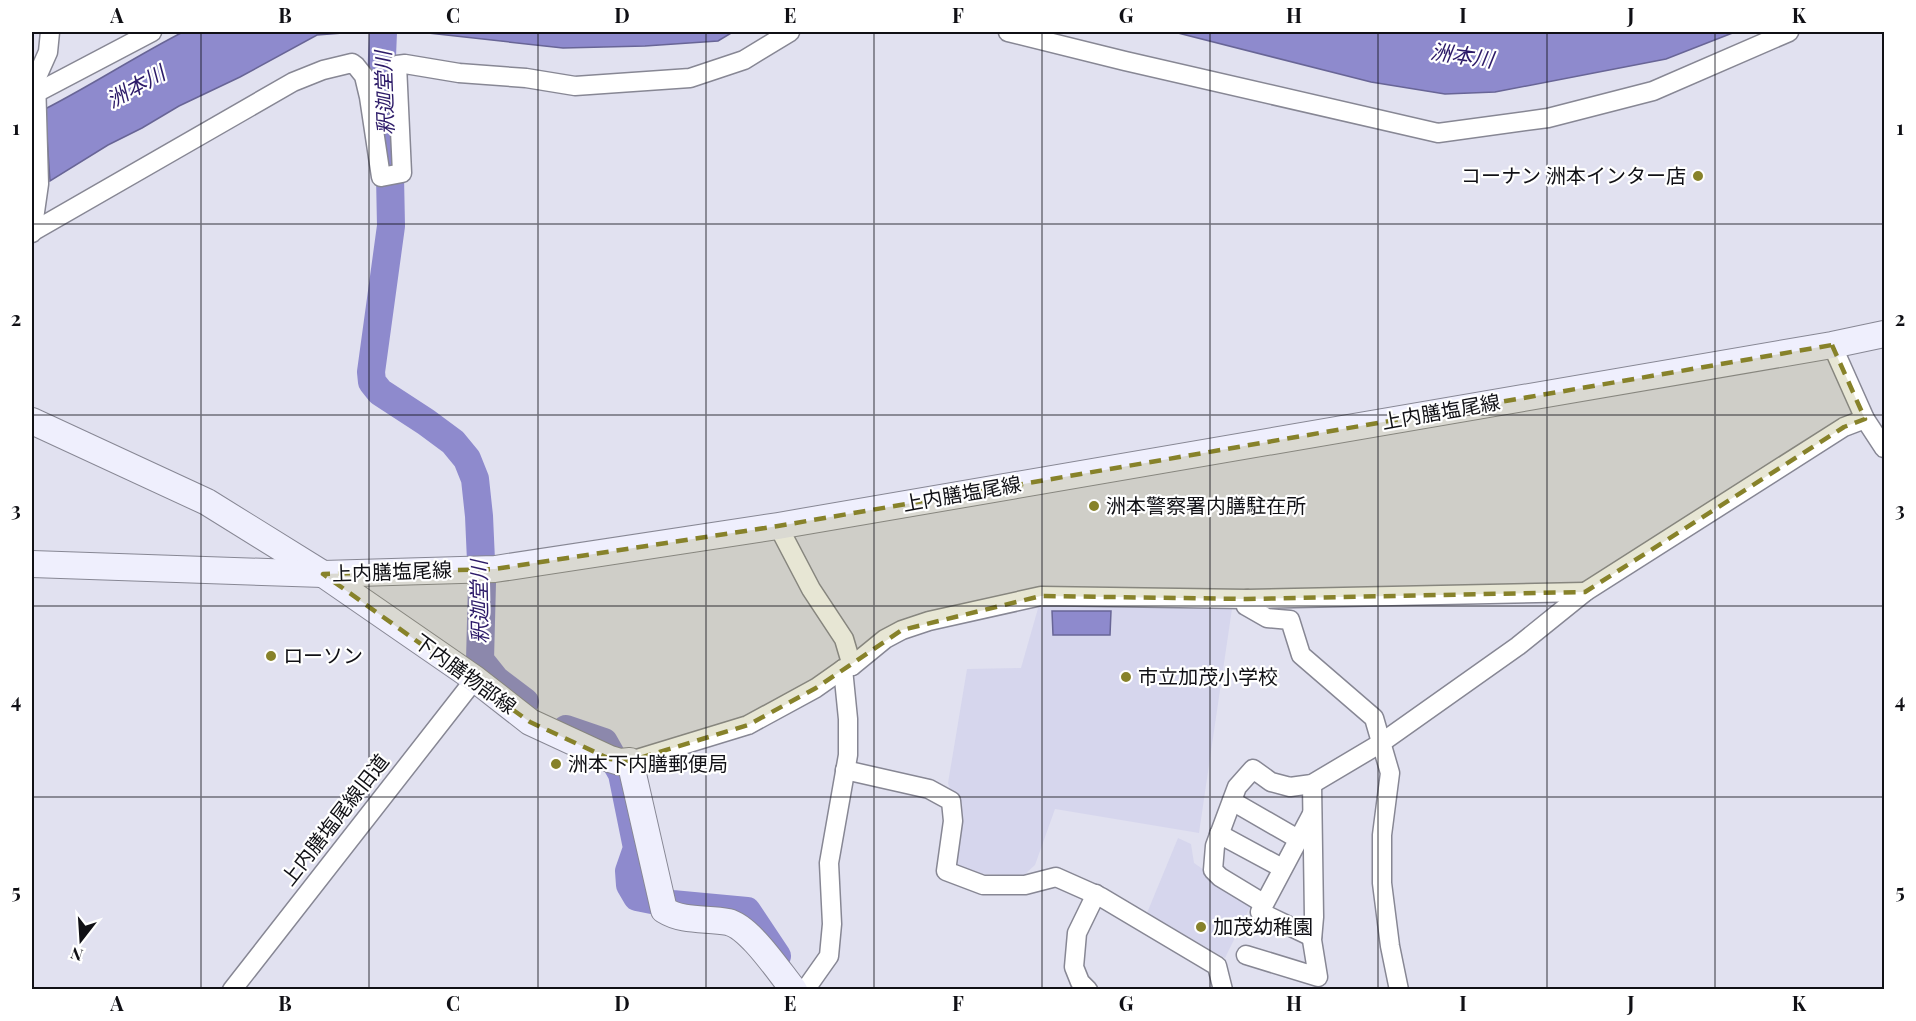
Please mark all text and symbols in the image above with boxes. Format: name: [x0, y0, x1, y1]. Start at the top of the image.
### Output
text: A: [109, 1, 124, 28]
text: B: [278, 1, 292, 28]
text: C: [446, 1, 460, 28]
text: D: [614, 1, 630, 28]
text: E: [784, 1, 796, 28]
text: F: [952, 1, 964, 28]
text: G: [1119, 1, 1134, 28]
text: H: [1286, 1, 1302, 28]
text: I: [1459, 1, 1467, 28]
text: J: [1626, 1, 1635, 28]
text: K: [1792, 1, 1807, 28]
water label: 洲本川: [1429, 36, 1497, 73]
water label: 釈迦堂川: [367, 49, 398, 136]
water label: 洲本川: [101, 57, 171, 113]
text: 1: [12, 113, 20, 140]
text: 1: [1896, 113, 1904, 140]
place label: コーナン 洲本インター店: [1461, 161, 1686, 188]
marker: コーナン 洲本インター店: [1691, 169, 1705, 183]
text: 2: [11, 304, 21, 331]
text: 2: [1895, 304, 1905, 331]
street label: 上内膳塩尾線: [1379, 387, 1502, 434]
street label: 上内膳塩尾線: [900, 469, 1023, 516]
place label: 洲本警察署内膳駐在所: [1106, 491, 1306, 518]
text: 3: [11, 495, 21, 522]
text: 3: [1895, 495, 1905, 522]
marker: 洲本警察署内膳駐在所: [1087, 499, 1101, 513]
street label: 上内膳塩尾線: [332, 555, 452, 586]
water label: 釈迦堂川: [463, 558, 493, 644]
street label: 下内膳物部線: [409, 627, 522, 719]
place label: ローソン: [283, 641, 363, 668]
marker: ローソン: [264, 649, 278, 663]
place label: 市立加茂小学校: [1138, 662, 1278, 689]
marker: 市立加茂小学校: [1119, 670, 1133, 684]
text: 4: [11, 686, 21, 713]
text: 4: [1895, 686, 1905, 713]
street label: 上内膳塩尾線旧道: [274, 748, 394, 890]
place label: 洲本下内膳郵便局: [568, 749, 728, 776]
marker: 洲本下内膳郵便局: [549, 757, 563, 771]
text: 5: [11, 877, 21, 904]
text: 5: [1895, 877, 1905, 904]
north arrow: [51, 910, 111, 970]
place label: 加茂幼稚園: [1213, 912, 1313, 939]
marker: 加茂幼稚園: [1194, 920, 1208, 934]
text: N: [67, 943, 85, 967]
text: A: [109, 989, 124, 1016]
text: B: [278, 989, 292, 1016]
text: C: [446, 989, 460, 1016]
text: D: [614, 989, 630, 1016]
text: E: [784, 989, 796, 1016]
text: F: [952, 989, 964, 1016]
text: G: [1119, 989, 1134, 1016]
text: H: [1286, 989, 1302, 1016]
text: I: [1459, 989, 1467, 1016]
text: J: [1626, 989, 1635, 1016]
text: K: [1792, 989, 1807, 1016]

